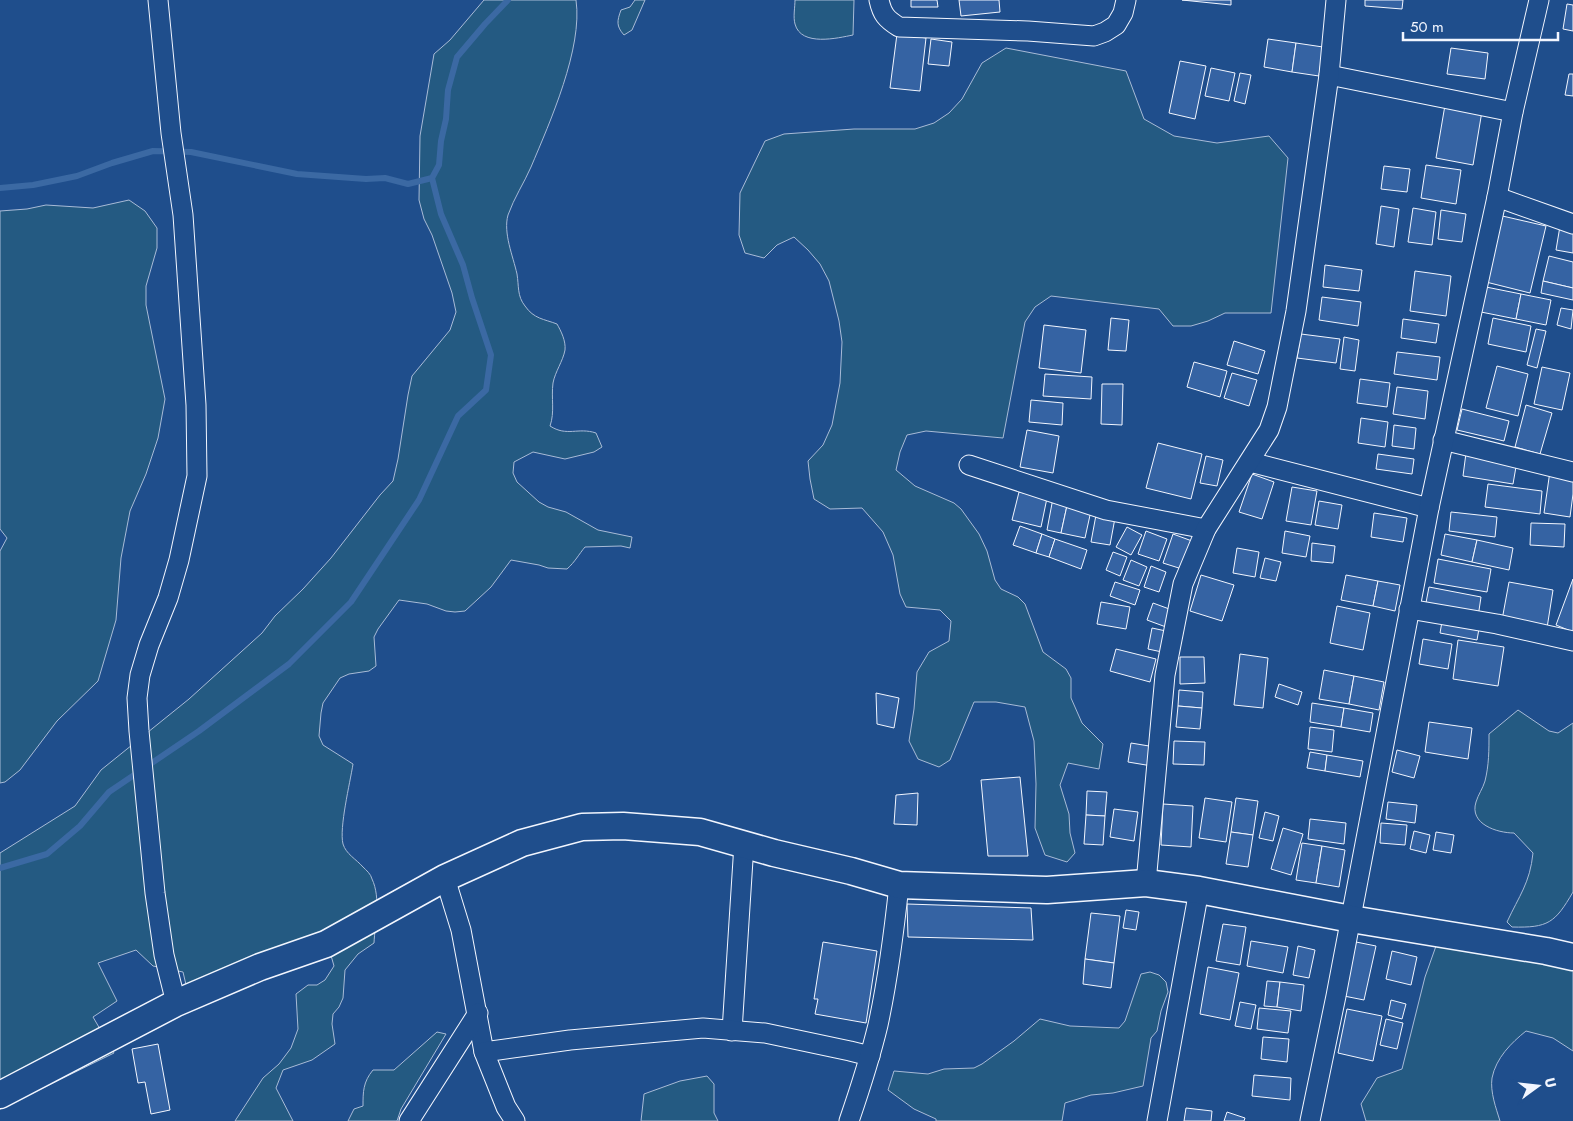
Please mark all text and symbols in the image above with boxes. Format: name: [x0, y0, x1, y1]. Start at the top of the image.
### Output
scale bar: [1403, 10, 1558, 42]
text: 50 m: [1410, 16, 1444, 38]
north arrow: [1513, 1061, 1563, 1111]
text: U: [1540, 1075, 1561, 1090]

